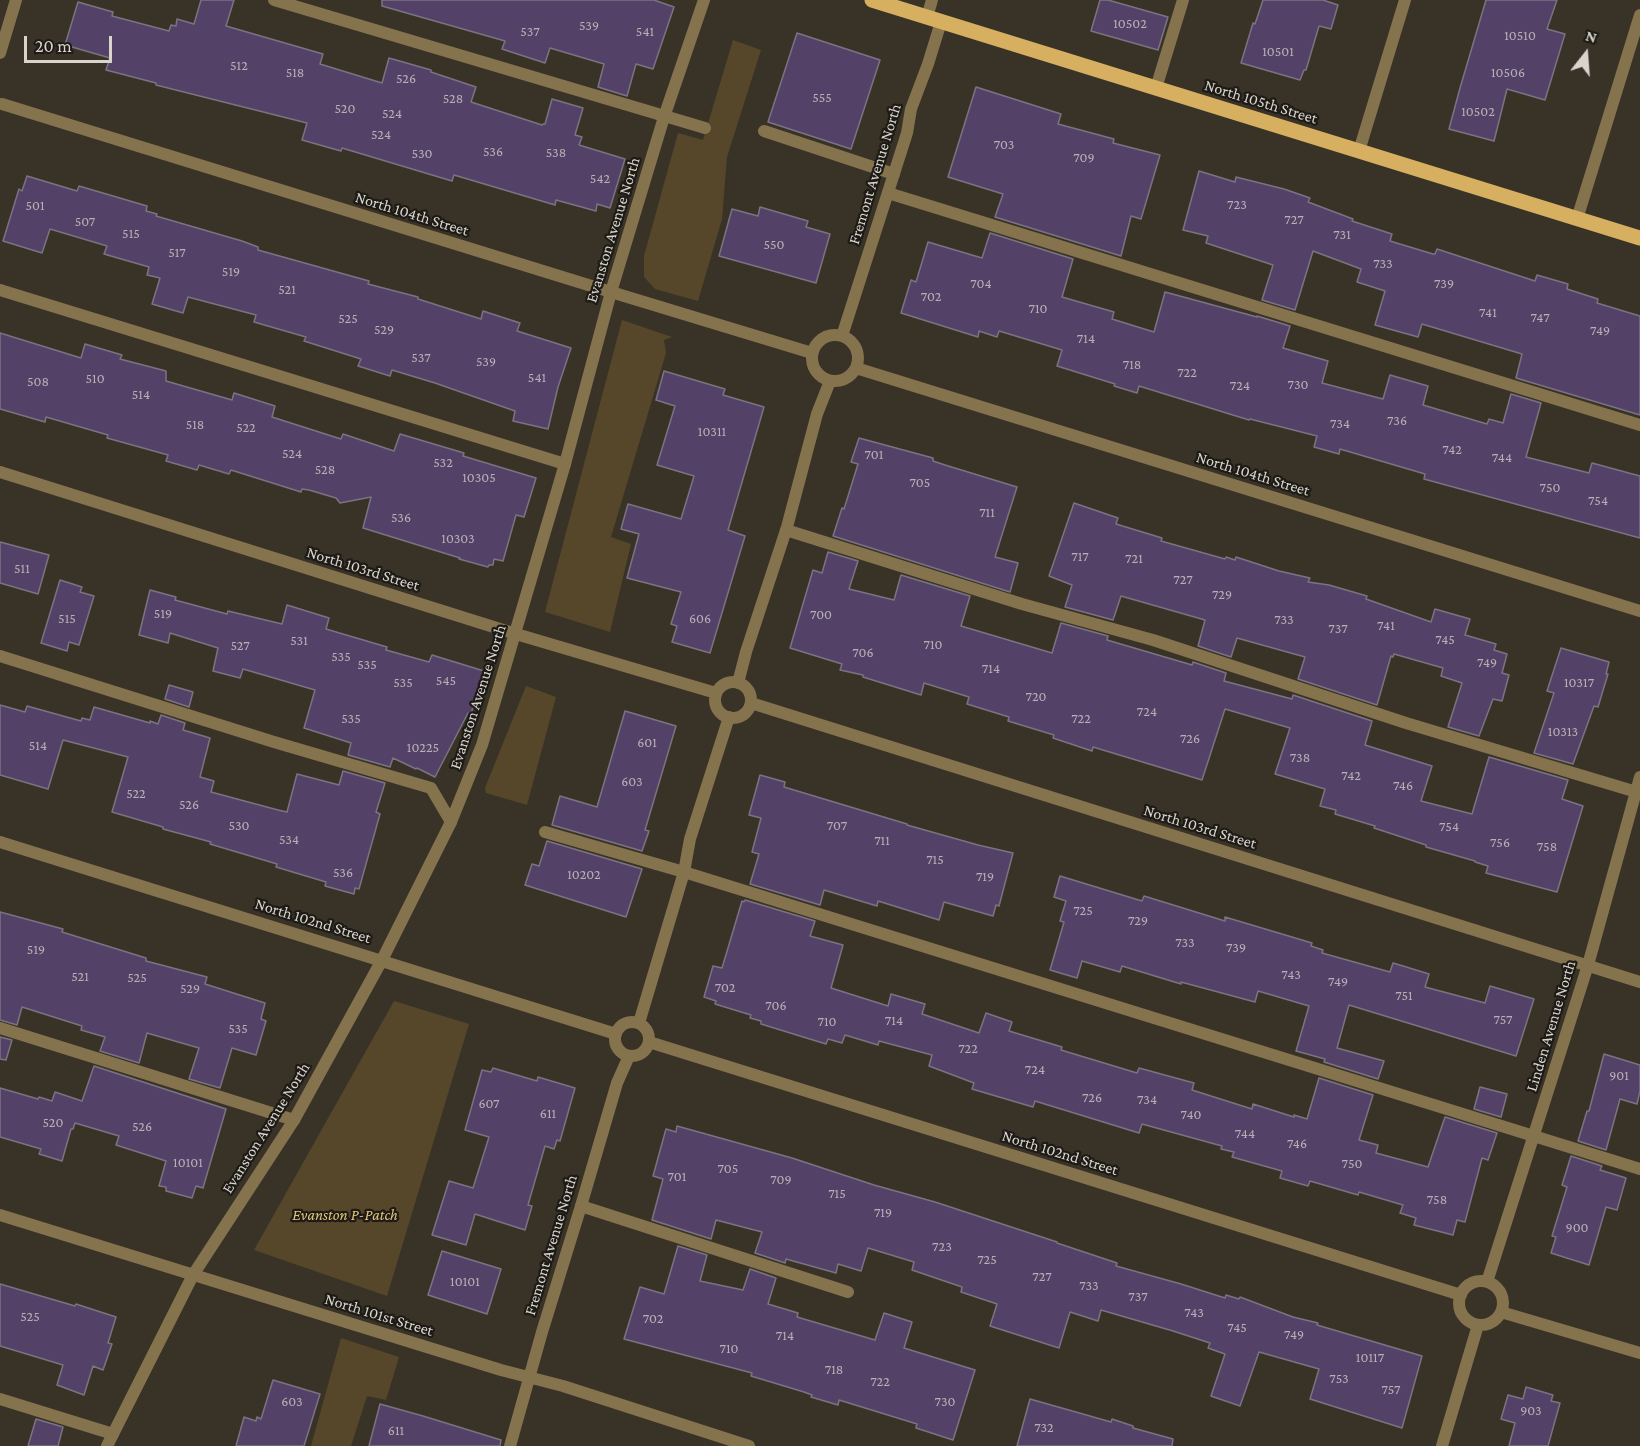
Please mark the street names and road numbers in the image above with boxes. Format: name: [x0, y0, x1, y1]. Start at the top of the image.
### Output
street label: North 105th Street: [1202, 76, 1320, 128]
street label: Fremont Avenue North: [844, 101, 906, 247]
street label: Evanston Avenue North: [582, 155, 644, 305]
street label: North 104th Street: [353, 188, 471, 240]
street label: North 104th Street: [1194, 448, 1312, 500]
street label: North 103rd Street: [304, 543, 422, 595]
street label: Evanston Avenue North: [446, 622, 510, 772]
street label: North 103rd Street: [1141, 801, 1259, 853]
street label: North 102nd Street: [253, 894, 373, 948]
street label: Linden Avenue North: [1522, 958, 1580, 1094]
street label: Evanston Avenue North: [218, 1059, 314, 1197]
street label: North 102nd Street: [1000, 1126, 1120, 1180]
street label: Fremont Avenue North: [520, 1172, 582, 1318]
street label: North 101st Street: [322, 1289, 436, 1341]

